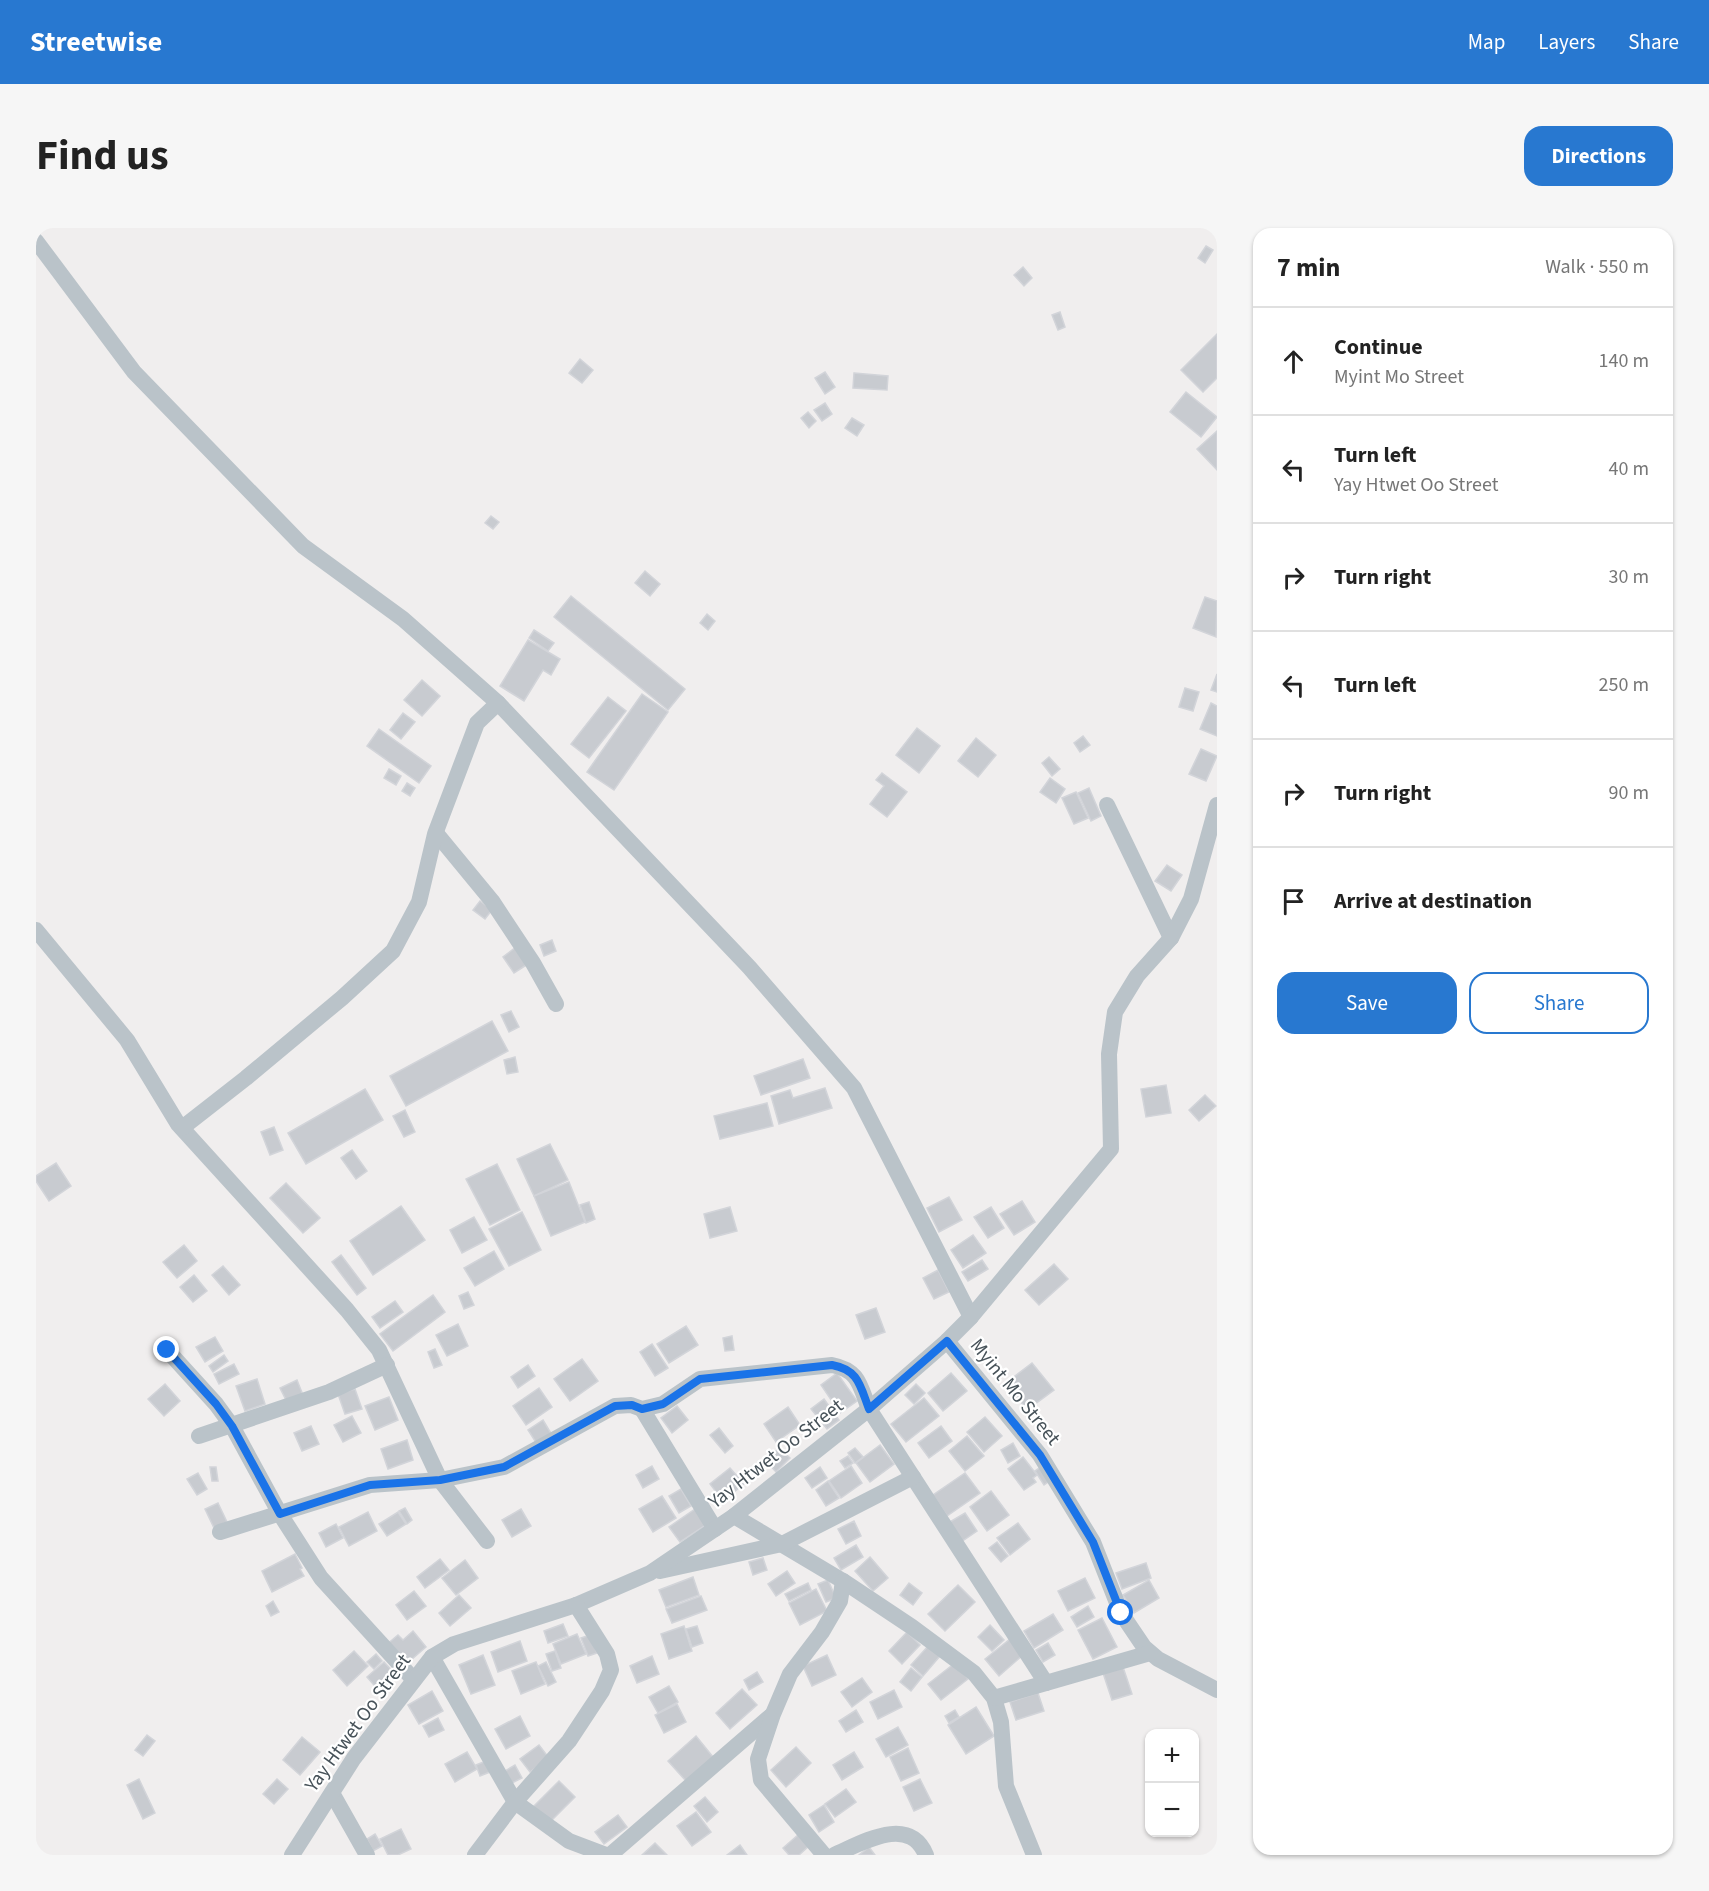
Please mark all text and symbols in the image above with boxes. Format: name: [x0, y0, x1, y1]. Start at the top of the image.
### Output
text: Streetwise: [30, 22, 162, 62]
text: Map: [1468, 27, 1505, 57]
text: Layers: [1538, 27, 1595, 57]
text: Share: [1628, 27, 1679, 57]
text: Find us: [36, 126, 169, 186]
button: Directions: [1524, 126, 1673, 186]
text: 7 min: [1277, 249, 1340, 286]
text: Walk · 550 m: [1545, 253, 1649, 281]
text: Continue: [1334, 331, 1423, 363]
icon: ahead: [1277, 345, 1310, 378]
text: 140 m: [1599, 347, 1649, 375]
text: Myint Mo Street: [1334, 363, 1464, 391]
text: Turn left: [1334, 439, 1416, 471]
icon: left: [1277, 453, 1310, 486]
text: 40 m: [1609, 455, 1649, 483]
text: Yay Htwet Oo Street: [1334, 471, 1498, 499]
icon: right: [1277, 561, 1310, 594]
text: Turn right: [1334, 561, 1431, 593]
text: 30 m: [1609, 563, 1649, 591]
icon: left: [1277, 669, 1310, 702]
text: Turn left: [1334, 669, 1416, 701]
text: 250 m: [1599, 671, 1649, 699]
icon: right: [1277, 777, 1310, 810]
text: Turn right: [1334, 777, 1431, 809]
text: 90 m: [1609, 779, 1649, 807]
icon: arrive: [1277, 885, 1310, 918]
text: Arrive at destination: [1334, 885, 1532, 917]
button: Save: [1277, 972, 1457, 1034]
button: Share: [1469, 972, 1649, 1034]
street label: Myint Mo Street: [963, 1333, 1067, 1452]
route end: [153, 1336, 179, 1362]
street label: Yay Htwet Oo Street: [702, 1392, 850, 1516]
route start: [1107, 1599, 1133, 1625]
street label: Yay Htwet Oo Street: [298, 1648, 418, 1799]
map controls: [1145, 1729, 1199, 1837]
button: +: [1145, 1729, 1199, 1783]
button: −: [1145, 1783, 1199, 1837]

